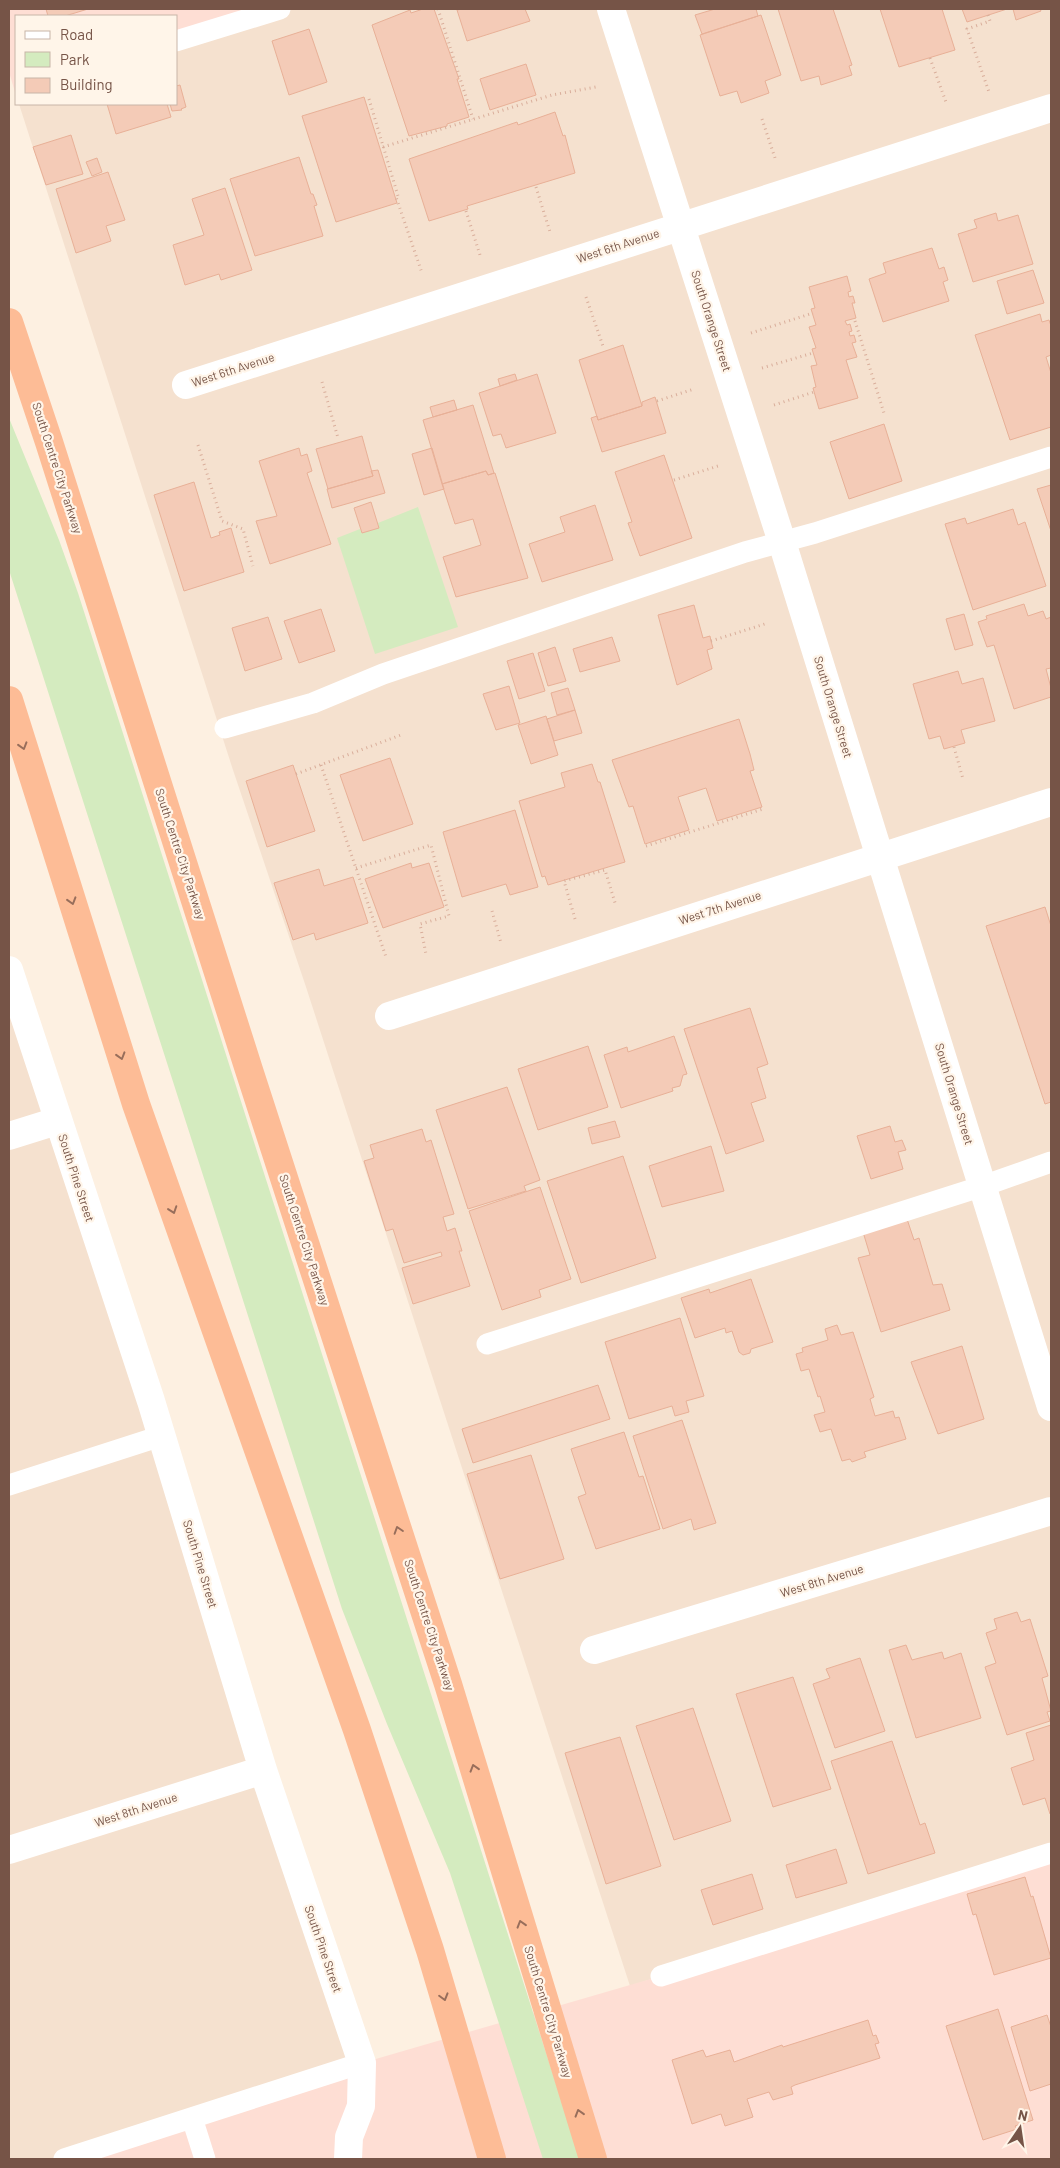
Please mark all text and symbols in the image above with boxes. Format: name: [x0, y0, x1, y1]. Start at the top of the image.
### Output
legend: [15, 15, 178, 105]
text: Road: [60, 25, 93, 43]
text: Park: [60, 50, 90, 68]
text: Building: [60, 75, 113, 93]
street label: West 6th Avenue: [574, 225, 661, 265]
street label: South Orange Street: [689, 268, 735, 373]
street label: West 6th Avenue: [189, 349, 276, 389]
street label: South Centre City Parkway: [30, 400, 86, 536]
street label: South Orange Street: [812, 654, 856, 759]
one-way arrow: [18, 742, 28, 750]
street label: South Centre City Parkway: [153, 786, 209, 922]
street label: West 7th Avenue: [677, 887, 763, 927]
one-way arrow: [66, 897, 76, 905]
street label: South Orange Street: [933, 1041, 977, 1146]
one-way arrow: [115, 1052, 125, 1060]
street label: South Pine Street: [56, 1132, 98, 1223]
street label: South Centre City Parkway: [277, 1172, 333, 1308]
one-way arrow: [167, 1205, 177, 1214]
street label: South Pine Street: [181, 1518, 221, 1609]
one-way arrow: [394, 1526, 404, 1535]
street label: South Centre City Parkway: [402, 1557, 458, 1693]
street label: West 8th Avenue: [778, 1561, 865, 1599]
one-way arrow: [470, 1765, 480, 1773]
street label: West 8th Avenue: [92, 1789, 179, 1829]
street label: South Pine Street: [302, 1903, 345, 1994]
one-way arrow: [517, 1920, 527, 1928]
street label: South Centre City Parkway: [522, 1944, 576, 2080]
one-way arrow: [439, 1992, 449, 2000]
north arrow: [995, 2103, 1045, 2153]
text: N: [1017, 2106, 1029, 2124]
one-way arrow: [574, 2109, 584, 2117]

